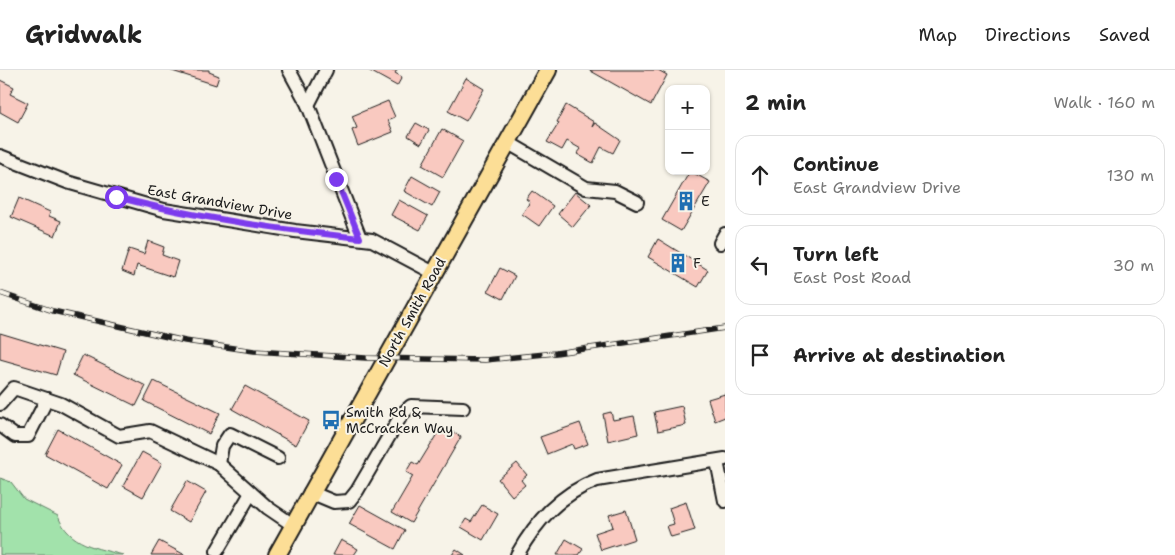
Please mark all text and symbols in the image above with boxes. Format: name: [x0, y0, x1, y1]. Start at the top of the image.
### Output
text: Gridwalk: [25, 19, 142, 51]
text: Map: [919, 23, 957, 47]
text: Directions: [985, 23, 1071, 47]
text: Saved: [1099, 23, 1150, 47]
map controls: [665, 85, 710, 175]
button: +: [665, 85, 710, 130]
text: 2 min: [745, 89, 806, 117]
text: Walk · 160 m: [1054, 92, 1155, 113]
button: −: [665, 130, 710, 175]
text: Continue: [793, 152, 879, 177]
icon: ahead: [746, 161, 774, 189]
text: 130 m: [1107, 165, 1154, 186]
route end: [325, 168, 348, 191]
text: East Grandview Drive: [793, 177, 961, 198]
street label: East Grandview Drive: [146, 180, 294, 224]
route start: [105, 186, 128, 209]
building icon: E: [675, 190, 697, 212]
place label: E: [701, 192, 710, 210]
text: Turn left: [793, 242, 879, 267]
icon: left: [746, 251, 774, 279]
building icon: F: [667, 252, 689, 274]
street label: North Smith Road: [374, 254, 450, 370]
place label: F: [693, 254, 701, 272]
text: 30 m: [1113, 255, 1154, 276]
text: East Post Road: [793, 267, 911, 288]
icon: arrive: [746, 341, 774, 369]
text: Arrive at destination: [793, 343, 1005, 368]
place label: Smith Rd & McCracken Way: [346, 403, 453, 437]
bus stop icon: Smith Rd & McCracken Way: [320, 409, 342, 431]

